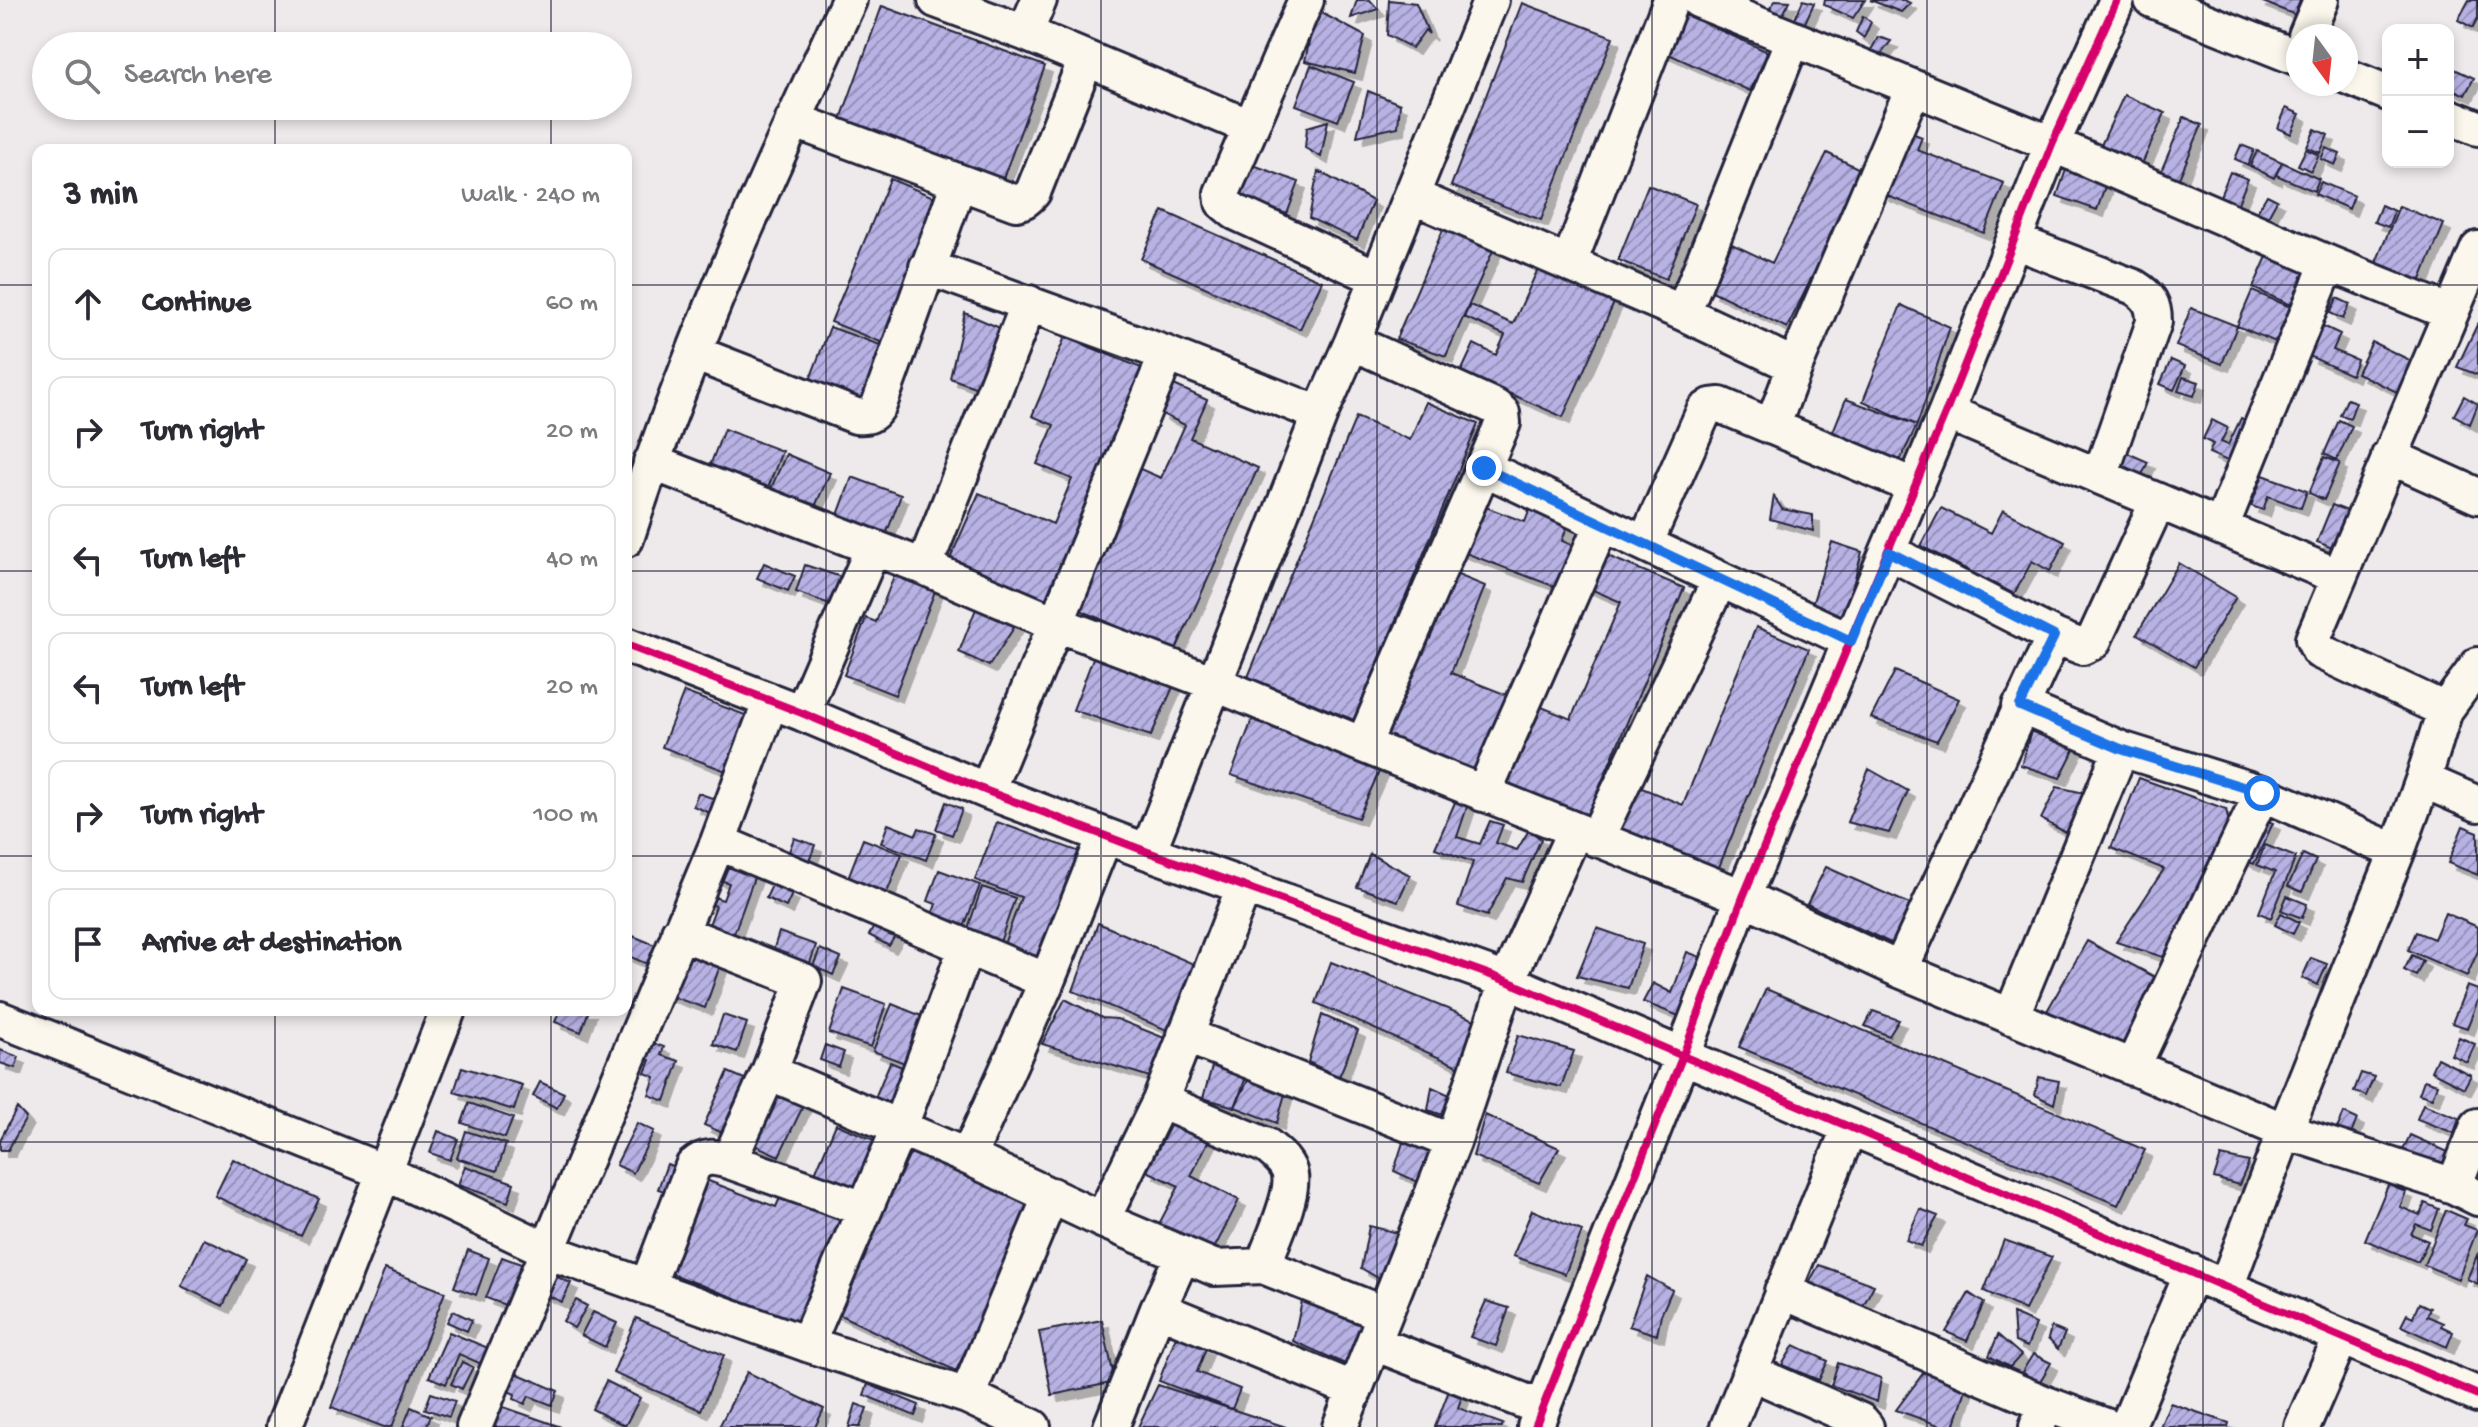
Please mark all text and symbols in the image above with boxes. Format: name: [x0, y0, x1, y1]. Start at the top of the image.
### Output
north arrow: [2286, 24, 2358, 96]
map controls: [2382, 24, 2454, 168]
button: +: [2382, 24, 2454, 96]
search box: [32, 32, 632, 120]
icon: search: [60, 54, 104, 98]
text: Search here: [124, 59, 272, 94]
button: −: [2382, 96, 2454, 168]
text: 3 min: [64, 176, 137, 216]
text: Walk · 240 m: [461, 181, 600, 212]
icon: ahead: [66, 282, 110, 326]
text: Continue: [142, 287, 251, 322]
text: 60 m: [545, 289, 598, 320]
icon: right: [66, 410, 110, 454]
text: Turn right: [142, 415, 262, 450]
text: 20 m: [546, 417, 598, 448]
route end: [1466, 450, 1502, 486]
icon: left: [66, 538, 110, 582]
text: Turn left: [142, 543, 243, 578]
text: 40 m: [546, 545, 598, 576]
icon: left: [66, 666, 110, 710]
text: Turn left: [142, 671, 243, 706]
text: 20 m: [546, 673, 598, 704]
route start: [2244, 775, 2280, 811]
icon: right: [66, 794, 110, 838]
text: Turn right: [142, 799, 262, 834]
text: 100 m: [533, 801, 598, 832]
icon: arrive: [66, 922, 110, 966]
text: Arrive at destination: [142, 927, 402, 962]

